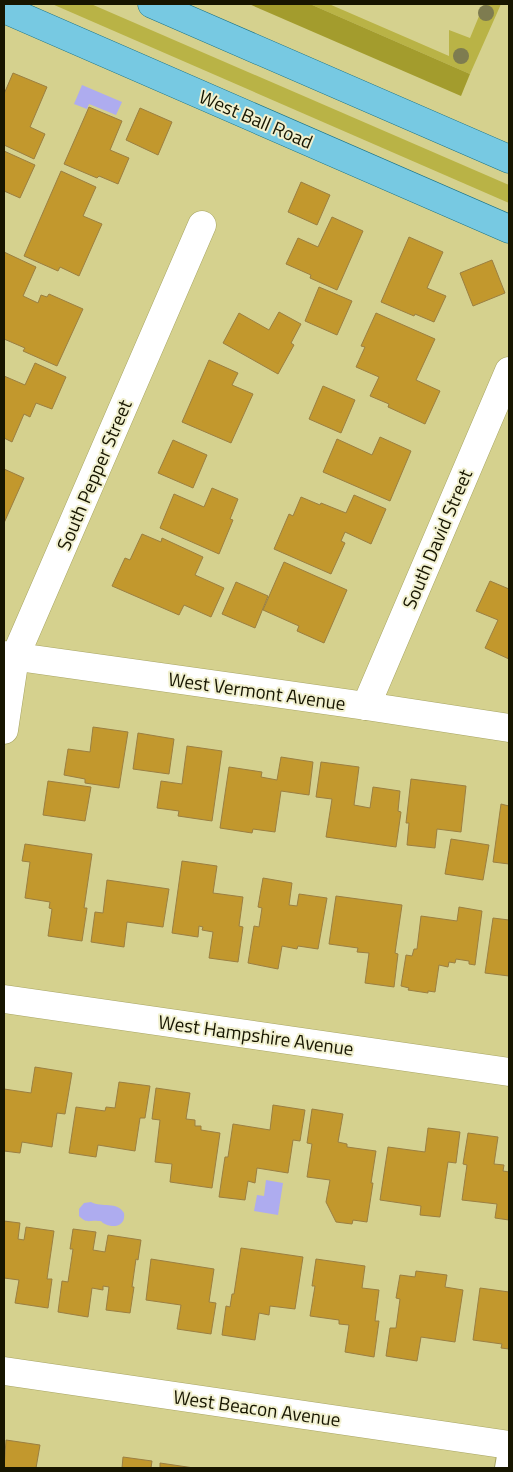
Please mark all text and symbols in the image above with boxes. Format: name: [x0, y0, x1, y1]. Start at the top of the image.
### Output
street label: West Ball Road: [195, 82, 318, 156]
street label: South Pepper Street: [49, 394, 139, 555]
street label: South David Street: [394, 464, 479, 613]
street label: West Vermont Avenue: [167, 664, 348, 717]
street label: West Hampshire Avenue: [157, 1006, 356, 1063]
street label: West Beacon Avenue: [172, 1381, 343, 1434]

